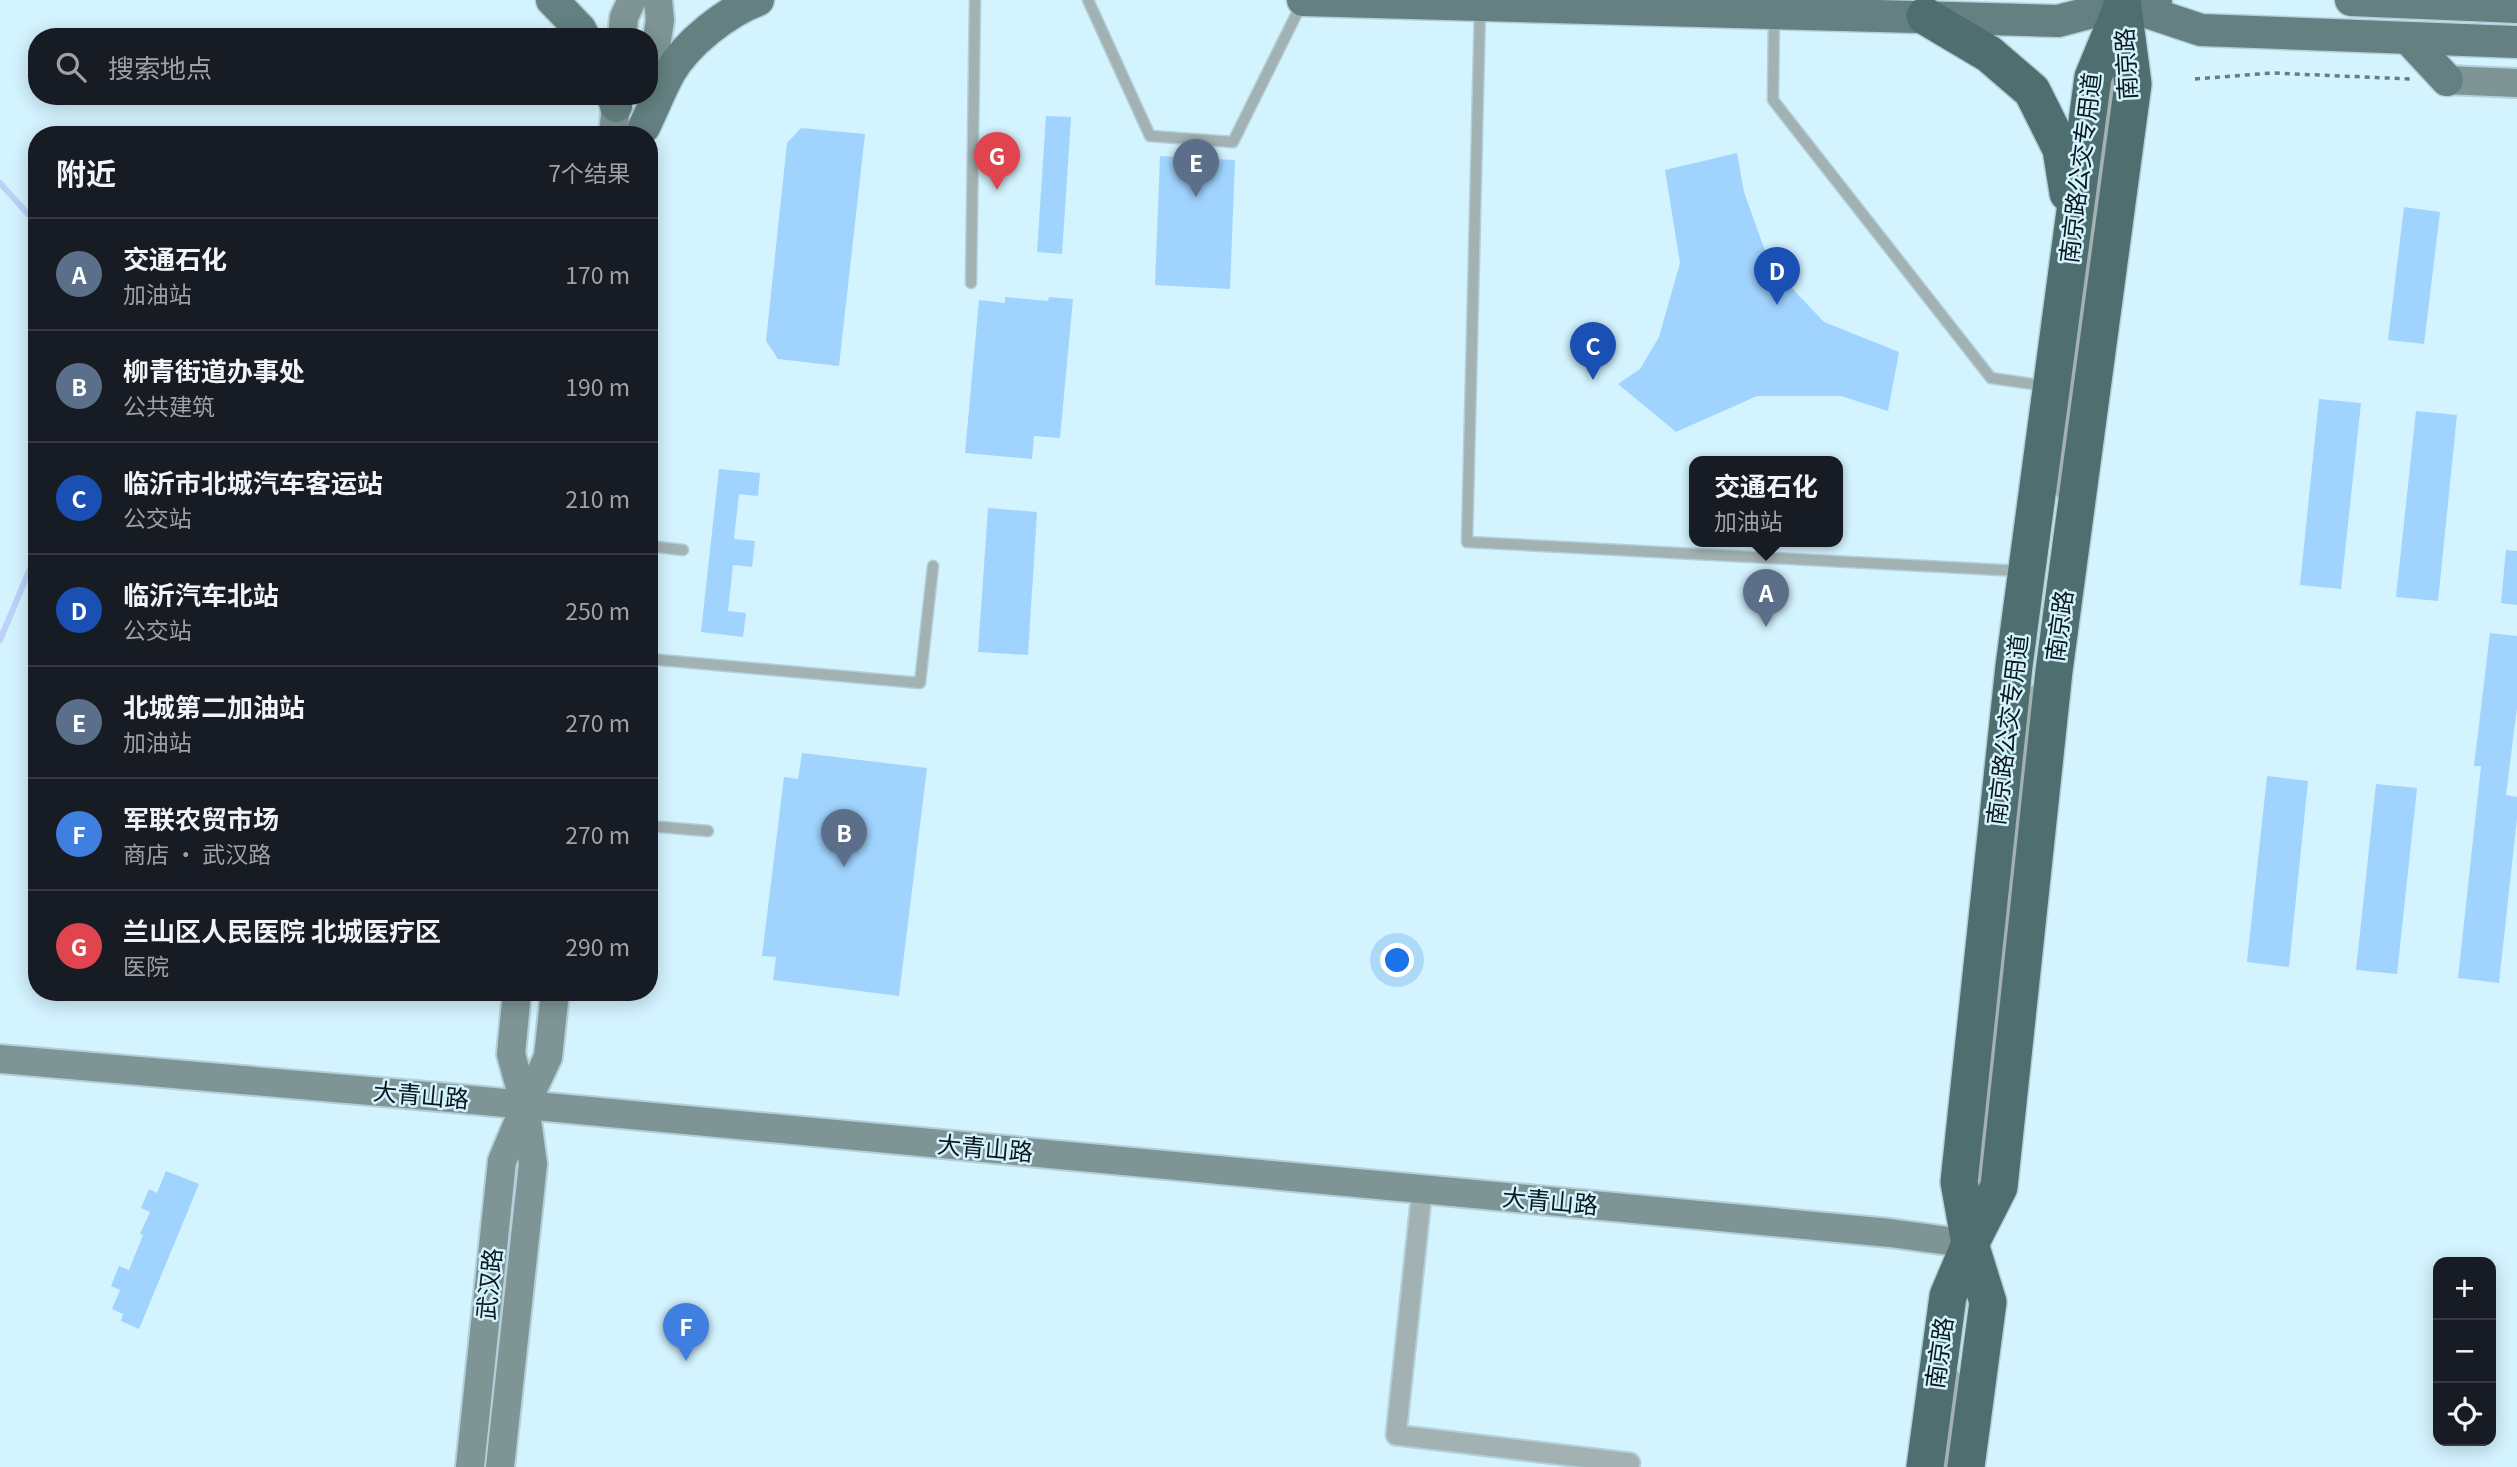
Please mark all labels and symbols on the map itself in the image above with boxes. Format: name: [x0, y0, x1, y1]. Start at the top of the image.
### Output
street label: 南京路: [2105, 27, 2144, 101]
street label: 南京路公交专用道: [2049, 70, 2108, 265]
pin: G: [974, 132, 1020, 190]
pin: E: [1173, 139, 1219, 197]
pin: D: [1754, 247, 1800, 305]
pin: C: [1570, 322, 1616, 380]
pin: A: [1743, 569, 1789, 627]
street label: 南京路: [2035, 588, 2080, 664]
street label: 南京路公交专用道: [1976, 632, 2035, 827]
pin: B: [821, 809, 867, 867]
your location: [1380, 943, 1414, 977]
street label: 大青山路: [372, 1072, 471, 1115]
street label: 大青山路: [936, 1125, 1035, 1168]
street label: 大青山路: [1501, 1178, 1600, 1221]
street label: 武汉路: [466, 1246, 509, 1321]
pin: F: [663, 1303, 709, 1361]
street label: 南京路: [1915, 1315, 1960, 1391]

